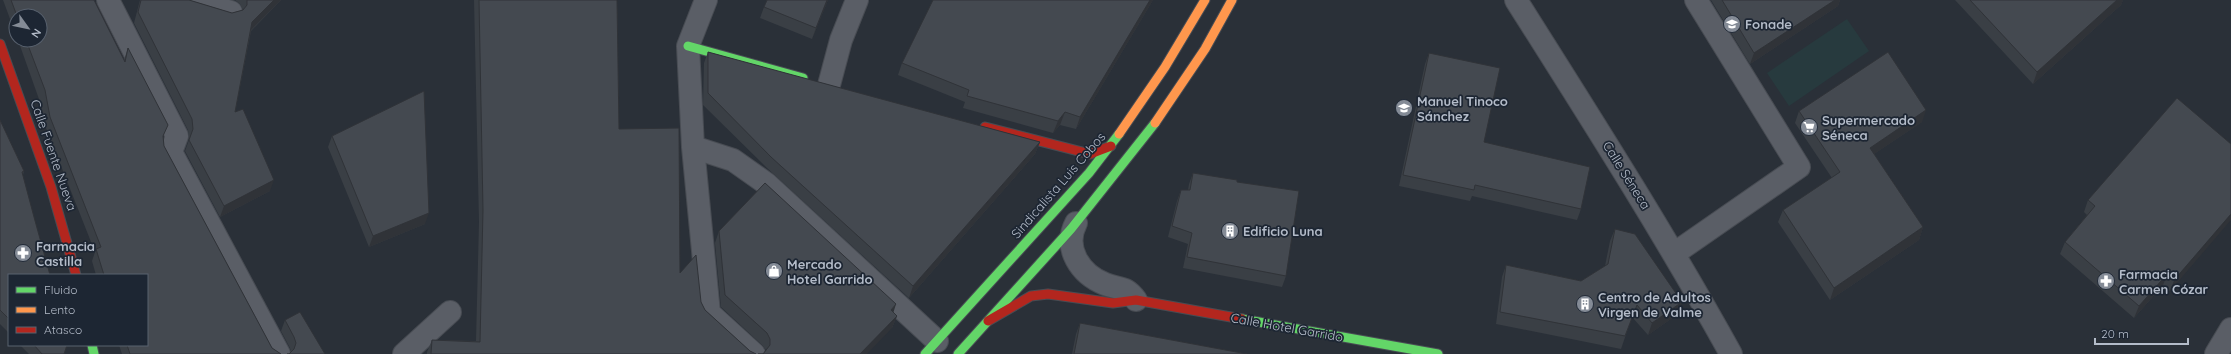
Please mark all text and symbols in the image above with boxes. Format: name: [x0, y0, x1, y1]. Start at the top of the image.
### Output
north arrow: [8, 8, 48, 48]
school or university icon: Fonade: [1722, 14, 1742, 34]
place label: Fonade: [1745, 16, 1792, 32]
text: N: [28, 26, 44, 41]
place label: Manuel Tinoco Sánchez: [1417, 93, 1508, 124]
street label: Calle Fuente Nueva: [27, 97, 81, 213]
school or university icon: Manuel Tinoco Sánchez: [1394, 98, 1414, 118]
place label: Supermercado Séneca: [1822, 112, 1915, 143]
supermarket icon: Supermercado Séneca: [1799, 117, 1819, 137]
street label: Sindicalista Luis Cobos: [1008, 129, 1108, 241]
street label: Calle Séneca: [1600, 138, 1654, 212]
building icon: Edificio Luna: [1220, 221, 1240, 241]
place label: Edificio Luna: [1243, 223, 1323, 239]
place label: Farmacia Castilla: [36, 238, 95, 269]
pharmacy icon: Farmacia Castilla: [13, 243, 33, 263]
place label: Mercado Hotel Garrido: [787, 256, 873, 287]
shop icon: Mercado Hotel Garrido: [764, 261, 784, 281]
place label: Farmacia Carmen Cózar: [2119, 266, 2209, 297]
pharmacy icon: Farmacia Carmen Cózar: [2096, 271, 2116, 291]
legend: [8, 274, 148, 346]
text: Fluido: [44, 282, 77, 297]
place label: Centro de Adultos Virgen de Valme: [1598, 289, 1711, 320]
building icon: Centro de Adultos Virgen de Valme: [1575, 294, 1595, 314]
text: Lento: [44, 302, 75, 317]
street label: Calle Hotel Garrido: [1229, 309, 1345, 345]
scale bar: [2095, 320, 2188, 346]
text: Atasco: [44, 322, 82, 337]
text: 20 m: [2101, 326, 2129, 341]

